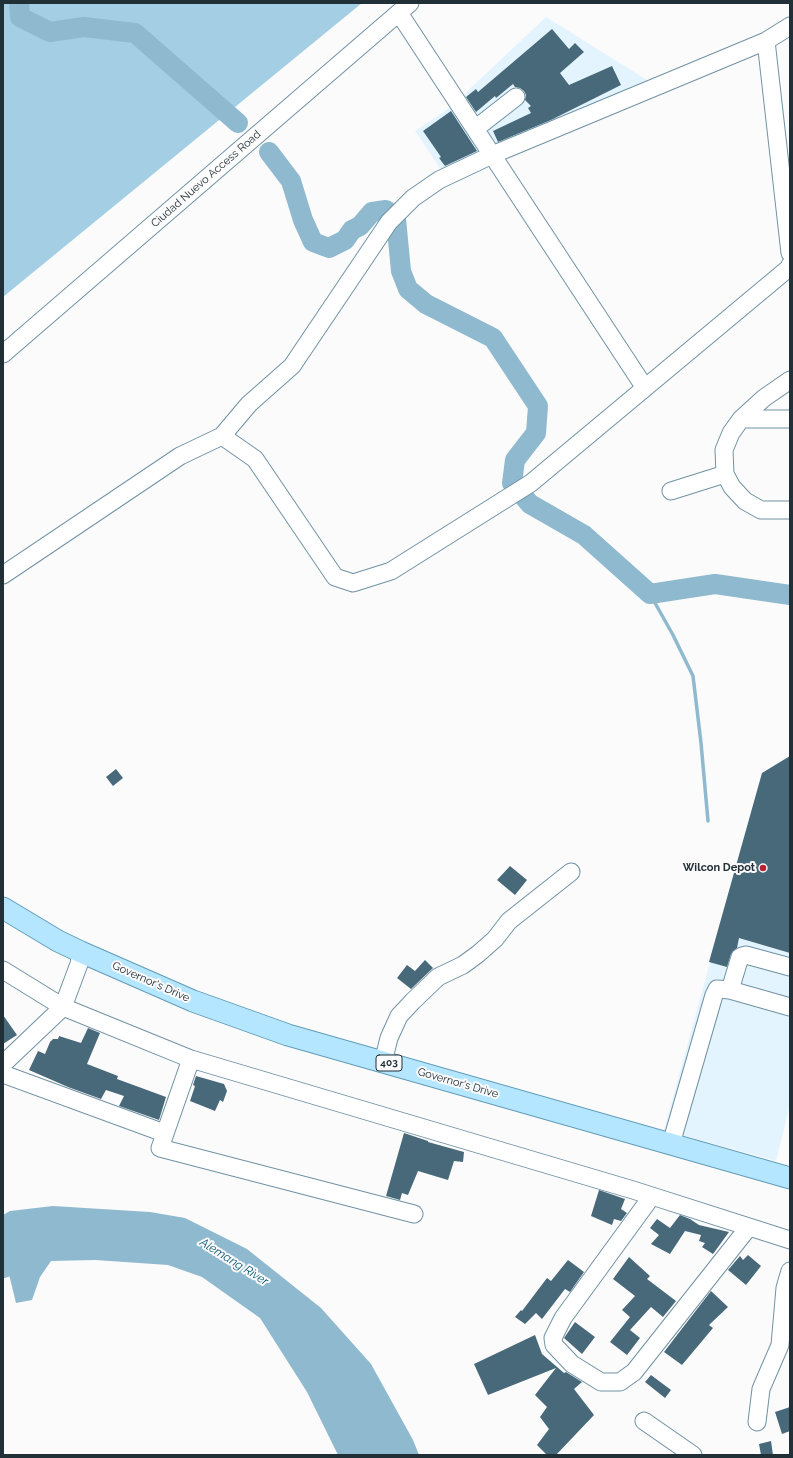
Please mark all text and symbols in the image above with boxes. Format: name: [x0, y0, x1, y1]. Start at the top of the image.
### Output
street label: Ciudad Nuevo Access Road: [149, 128, 263, 230]
place label: Wilcon Depot: [683, 861, 755, 875]
marker: Wilcon Depot: [758, 863, 768, 873]
street label: Governor's Drive: [110, 959, 192, 1005]
road number: 403: [376, 1055, 402, 1071]
street label: Governor's Drive: [416, 1065, 500, 1101]
water label: Alemang River: [197, 1235, 271, 1289]

